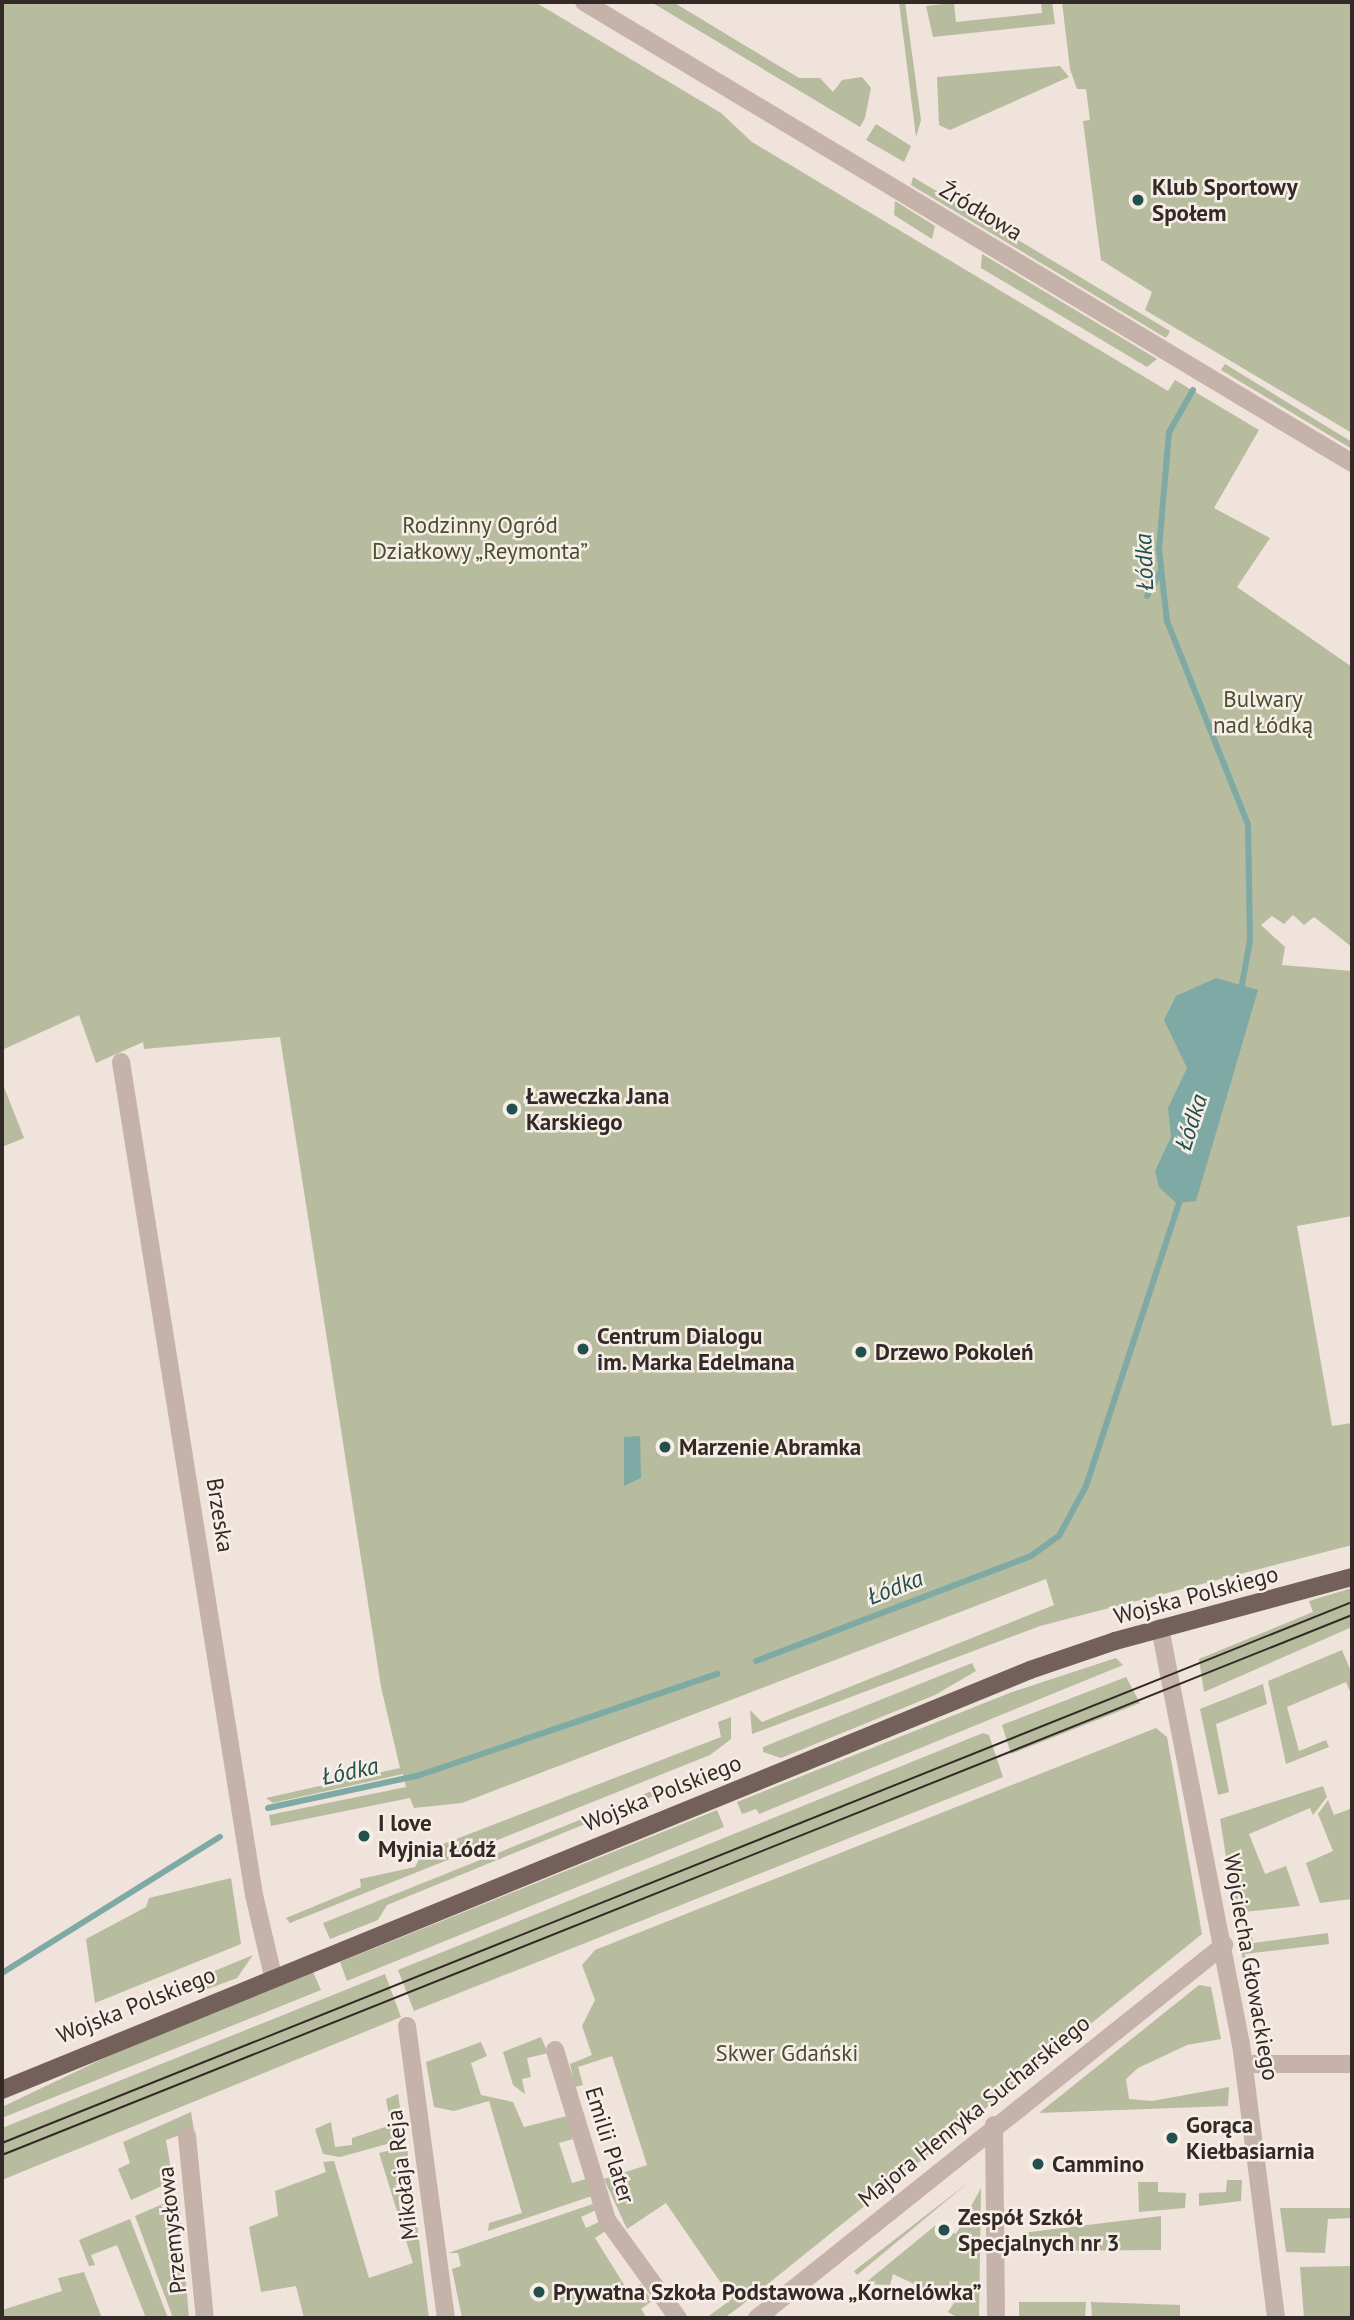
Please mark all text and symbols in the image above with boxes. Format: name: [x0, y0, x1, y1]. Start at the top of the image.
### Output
place label: Klub Sportowy Społem: [1152, 173, 1298, 227]
street label: Źródłowa: [935, 176, 1027, 246]
marker: Klub Sportowy Społem: [1130, 192, 1146, 208]
park label: Rodzinny Ogród Działkowy „Reymonta”: [371, 511, 589, 565]
water label: Łódka: [1129, 533, 1159, 591]
park label: Bulwary nad Łódką: [1213, 685, 1313, 739]
place label: Ławeczka Jana Karskiego: [526, 1082, 669, 1136]
water label: Łódka: [1168, 1090, 1214, 1154]
marker: Ławeczka Jana Karskiego: [504, 1101, 520, 1117]
place label: Centrum Dialogu im. Marka Edelmana: [597, 1322, 796, 1376]
place label: Drzewo Pokoleń: [875, 1338, 1033, 1366]
marker: Centrum Dialogu im. Marka Edelmana: [575, 1341, 591, 1357]
marker: Drzewo Pokoleń: [853, 1344, 869, 1360]
place label: Marzenie Abramka: [679, 1433, 862, 1461]
marker: Marzenie Abramka: [657, 1439, 673, 1455]
street label: Brzeska: [201, 1476, 239, 1554]
street label: Wojska Polskiego: [1111, 1560, 1281, 1630]
water label: Łódka: [863, 1563, 927, 1611]
street label: Wojska Polskiego: [579, 1749, 745, 1837]
water label: Łódka: [319, 1751, 381, 1791]
place label: I love Myjnia Łódź: [378, 1809, 496, 1863]
marker: I love Myjnia Łódź: [356, 1828, 372, 1844]
street label: Wojciecha Głowackiego: [1217, 1851, 1285, 2083]
street label: Wojska Polskiego: [53, 1961, 219, 2049]
street label: Majora Henryka Sucharskiego: [853, 2009, 1095, 2213]
park label: Skwer Gdański: [716, 2039, 858, 2067]
street label: Emilii Plater: [579, 2083, 641, 2207]
street label: Mikołaja Reja: [380, 2108, 424, 2242]
place label: Gorąca Kiełbasiarnia: [1186, 2111, 1315, 2165]
marker: Gorąca Kiełbasiarnia: [1164, 2130, 1180, 2146]
place label: Cammino: [1052, 2150, 1144, 2178]
marker: Cammino: [1030, 2156, 1046, 2172]
street label: Przemysłowa: [152, 2165, 192, 2295]
place label: Zespół Szkół Specjalnych nr 3: [958, 2203, 1120, 2257]
marker: Zespół Szkół Specjalnych nr 3: [936, 2222, 952, 2238]
place label: Prywatna Szkoła Podstawowa „Kornelówka”: [553, 2278, 984, 2306]
marker: Prywatna Szkoła Podstawowa „Kornelówka”: [531, 2284, 547, 2300]

